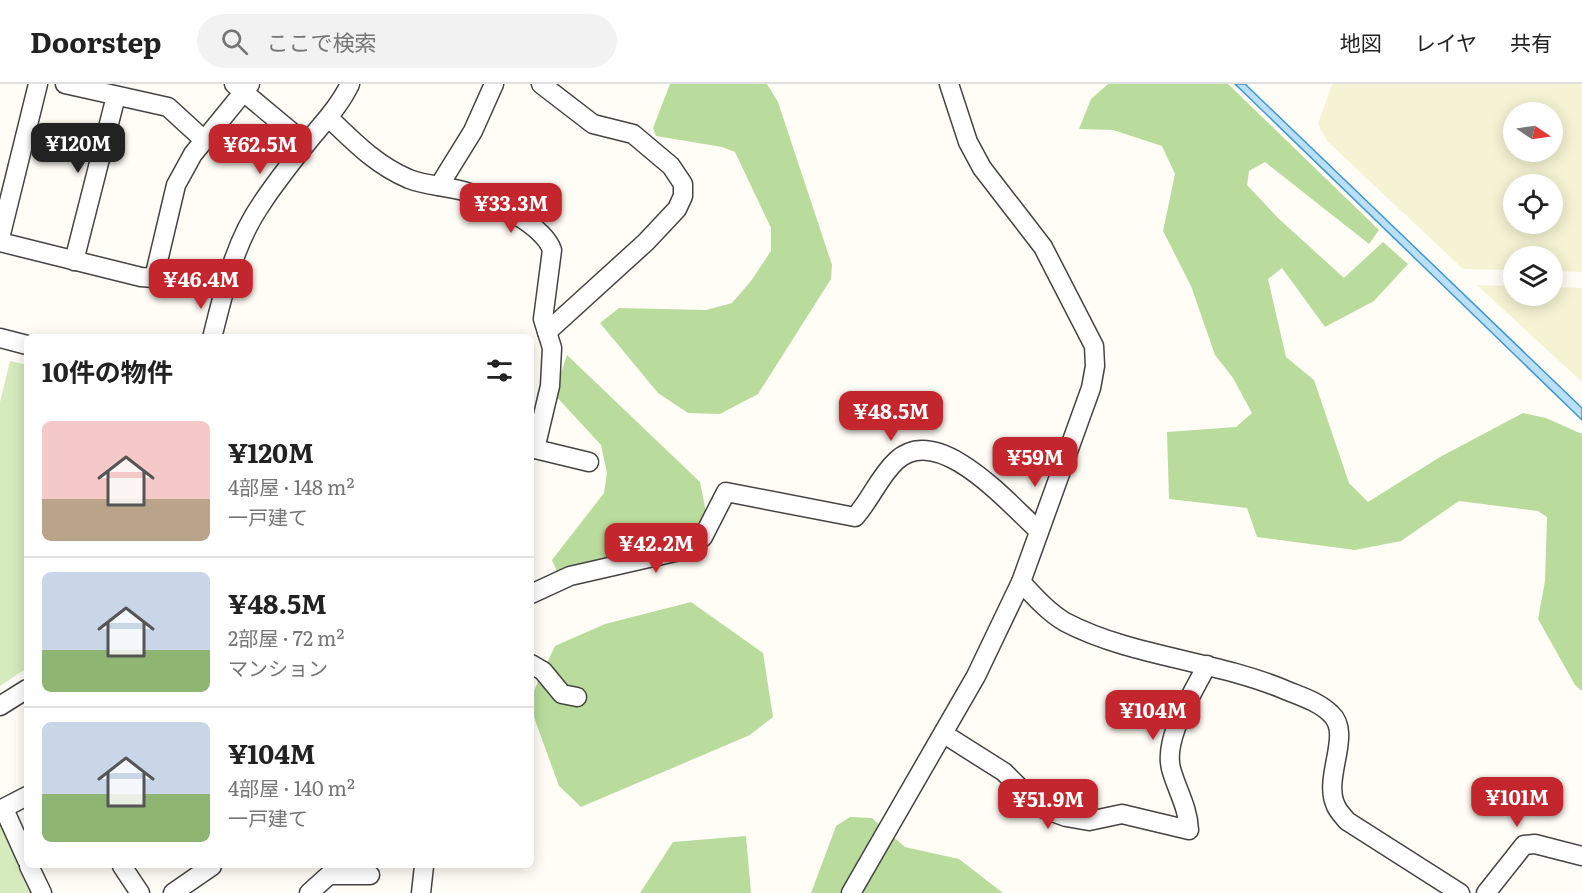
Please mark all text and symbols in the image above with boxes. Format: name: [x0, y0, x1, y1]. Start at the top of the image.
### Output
search box: [197, 14, 617, 68]
text: Doorstep: [30, 20, 161, 62]
icon: search: [218, 25, 251, 58]
text: ここで検索: [266, 25, 376, 58]
text: 地図: [1340, 26, 1382, 57]
text: レイヤ: [1415, 26, 1477, 57]
text: 共有: [1510, 26, 1552, 57]
north arrow: [1503, 102, 1563, 162]
map controls: [1503, 102, 1563, 306]
pin: ¥120M: [36, 123, 120, 174]
pin: ¥62.5M: [211, 124, 309, 175]
text: ¥120M: [45, 127, 111, 157]
text: ¥62.5M: [223, 128, 297, 158]
button: locate: [1503, 174, 1563, 234]
pin: ¥33.3M: [462, 183, 560, 234]
text: ¥33.3M: [474, 187, 548, 217]
button: layers: [1503, 246, 1563, 306]
pin: ¥46.4M: [152, 259, 250, 310]
text: ¥46.4M: [163, 263, 239, 293]
text: 10件の物件: [42, 351, 173, 390]
icon: filters: [483, 354, 516, 387]
pin: ¥48.5M: [842, 391, 940, 442]
text: ¥48.5M: [853, 395, 929, 425]
text: ¥120M: [228, 432, 314, 471]
pin: ¥59M: [999, 437, 1071, 488]
text: ¥59M: [1007, 441, 1063, 471]
icon: home: [90, 445, 162, 517]
text: 4部屋 · 148 m²: [228, 471, 354, 501]
text: 一戸建て: [228, 501, 308, 531]
pin: ¥42.2M: [607, 523, 705, 574]
text: ¥42.2M: [619, 527, 693, 557]
text: ¥48.5M: [228, 583, 327, 622]
icon: home: [90, 596, 162, 668]
text: 2部屋 · 72 m²: [228, 622, 344, 652]
text: マンション: [228, 652, 328, 682]
pin: ¥104M: [1111, 690, 1195, 741]
text: ¥104M: [1119, 694, 1187, 724]
text: ¥104M: [228, 733, 316, 772]
icon: home: [90, 746, 162, 818]
text: 4部屋 · 140 m²: [228, 772, 355, 802]
pin: ¥101M: [1475, 777, 1559, 828]
pin: ¥51.9M: [999, 779, 1097, 830]
text: ¥101M: [1485, 781, 1549, 811]
text: ¥51.9M: [1012, 783, 1084, 813]
text: 一戸建て: [228, 802, 308, 832]

